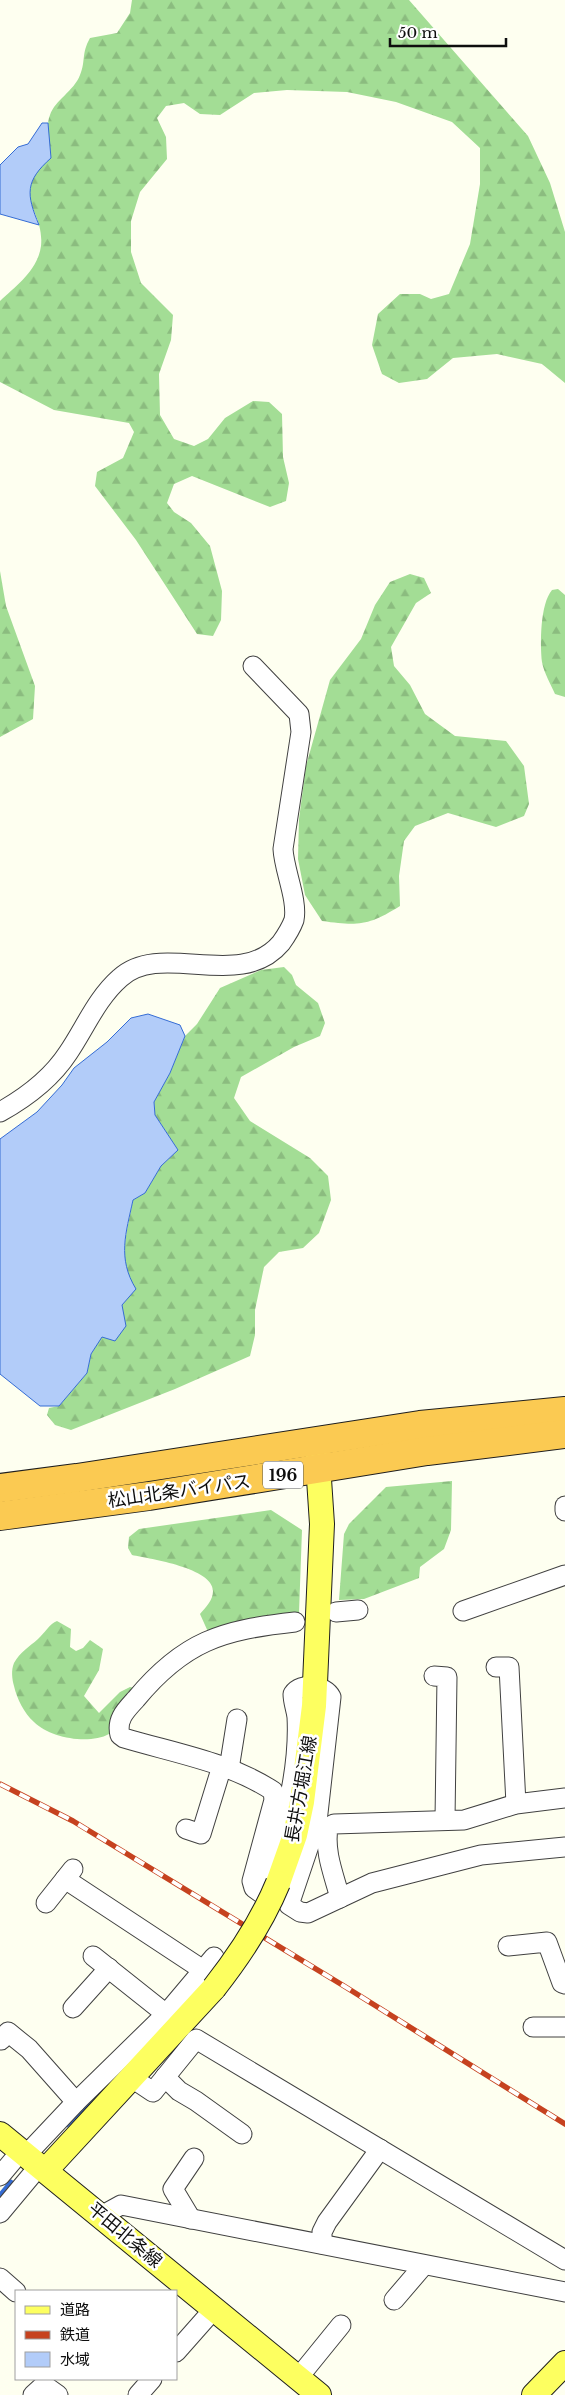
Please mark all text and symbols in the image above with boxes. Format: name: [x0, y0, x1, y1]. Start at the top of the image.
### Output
scale bar: [390, 15, 506, 47]
text: 50 m: [398, 23, 438, 42]
road number: 196: [263, 1462, 303, 1488]
street label: 松山北条バイパス: [106, 1470, 252, 1512]
street label: 長井方堀江線: [281, 1734, 321, 1844]
street label: 平田北条線: [83, 2198, 167, 2272]
legend: [15, 2290, 178, 2380]
text: 道路: [60, 2300, 90, 2319]
text: 鉄道: [60, 2325, 90, 2344]
text: 水域: [60, 2350, 90, 2369]

